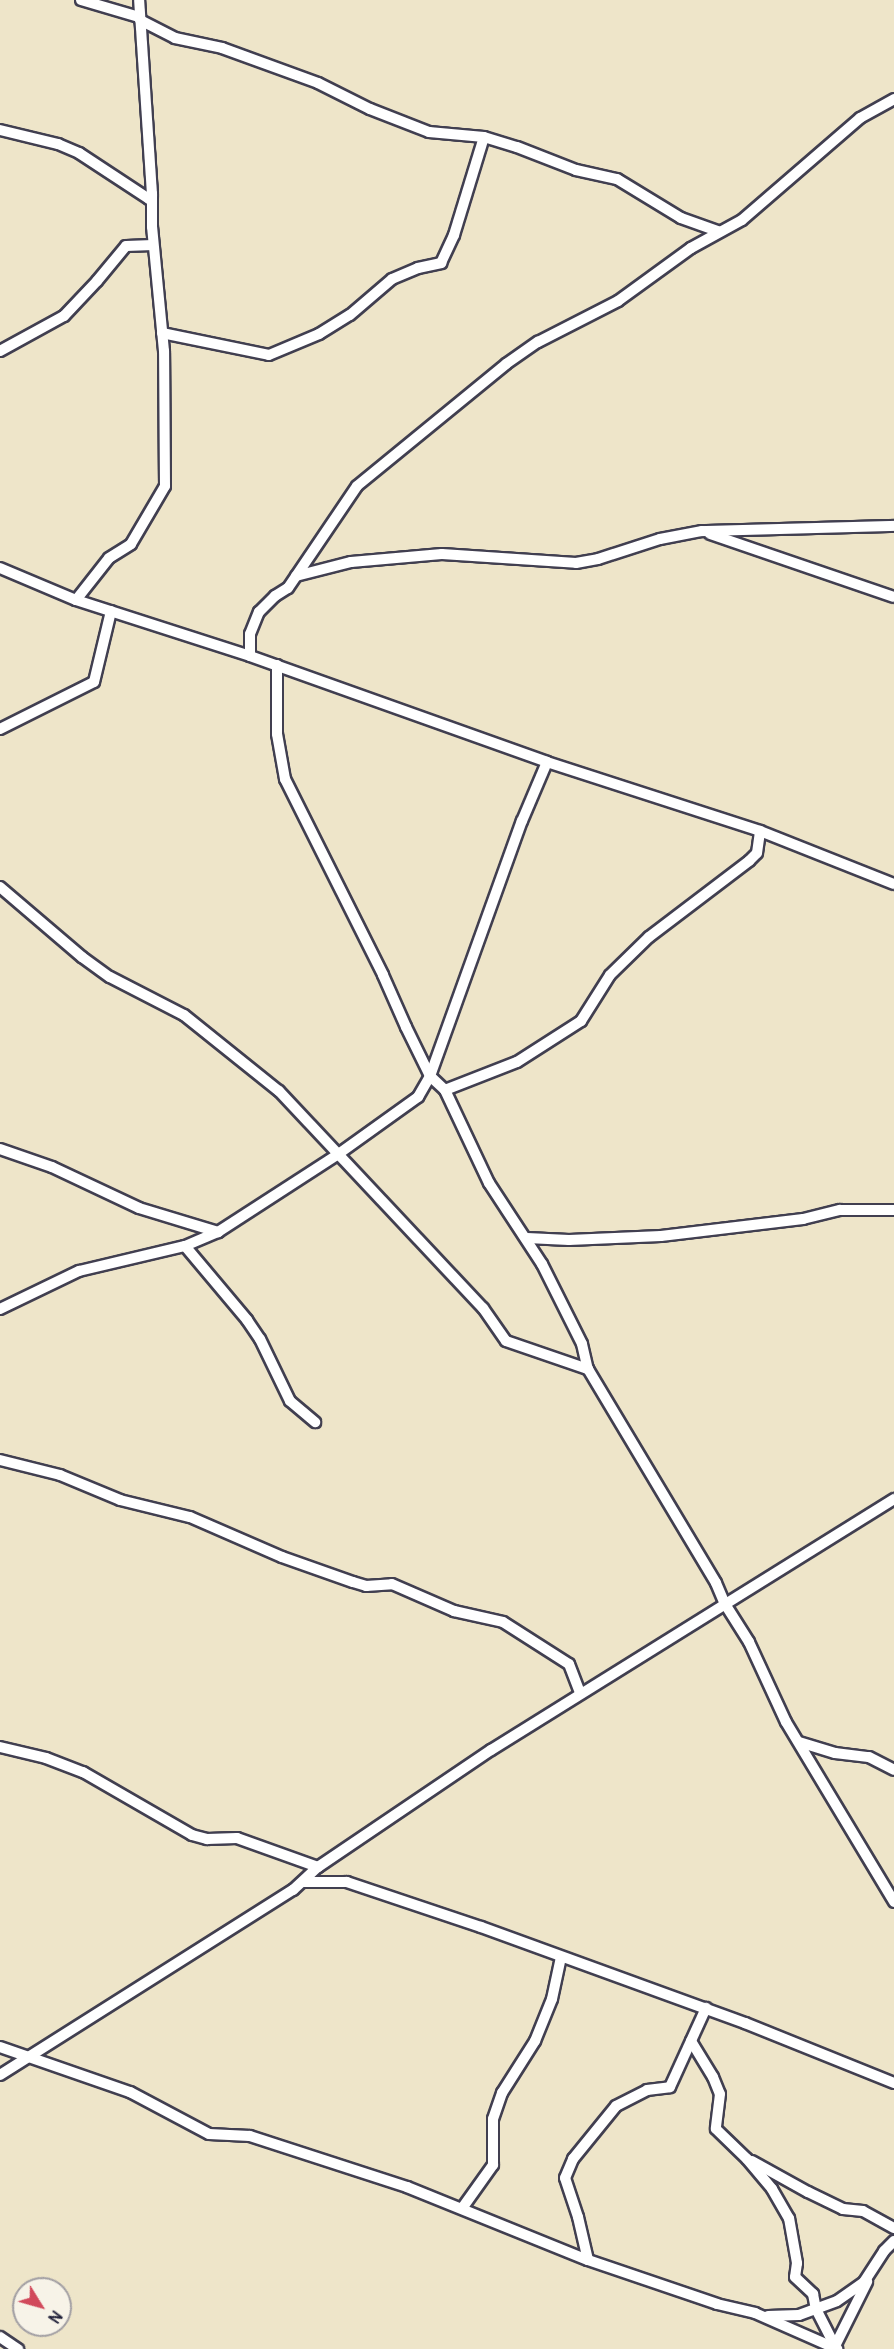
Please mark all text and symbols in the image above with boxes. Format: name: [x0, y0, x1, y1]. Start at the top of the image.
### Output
north arrow: [12, 2277, 72, 2337]
text: N: [44, 2306, 66, 2327]

